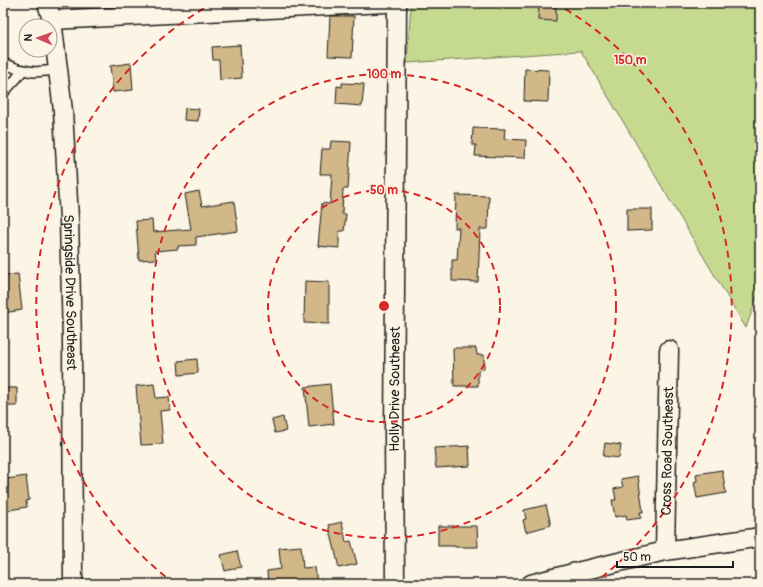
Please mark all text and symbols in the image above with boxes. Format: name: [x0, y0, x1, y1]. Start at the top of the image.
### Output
north arrow: [18, 18, 58, 58]
text: N: [22, 33, 35, 42]
text: 150 m: [614, 53, 647, 68]
text: 100 m: [367, 67, 402, 82]
text: 50 m: [370, 183, 398, 198]
street label: Springside Drive Southeast: [60, 214, 80, 371]
centre of rings: [377, 299, 391, 313]
street label: Holly Drive Southeast: [386, 326, 404, 452]
street label: Cross Road Southeast: [658, 386, 677, 516]
scale bar: [617, 543, 733, 569]
text: 50 m: [623, 550, 651, 565]

